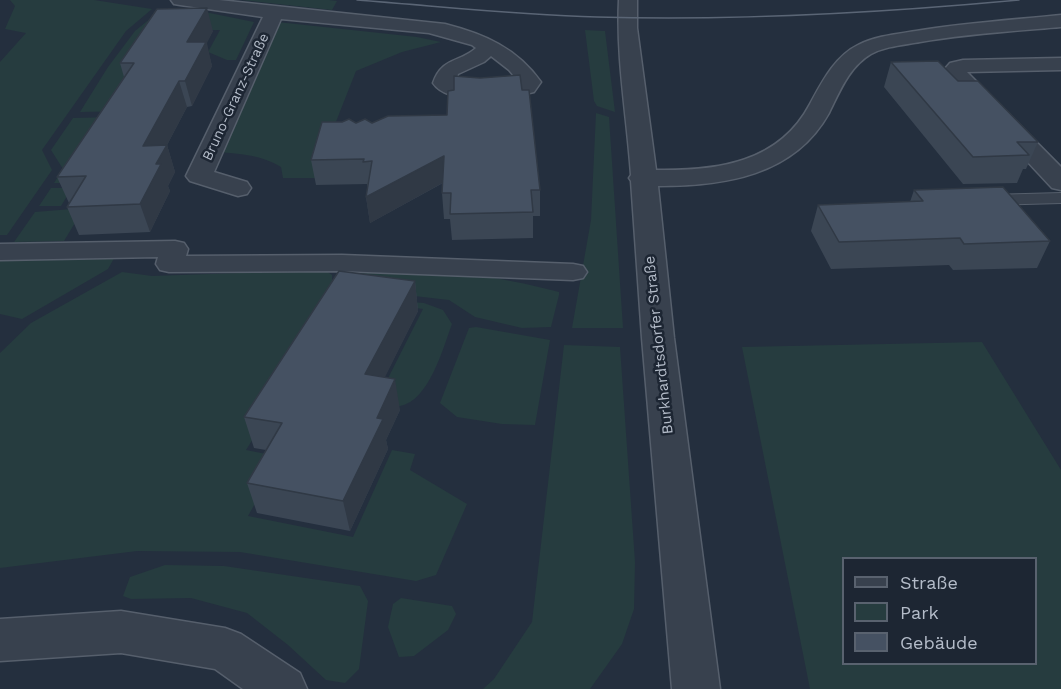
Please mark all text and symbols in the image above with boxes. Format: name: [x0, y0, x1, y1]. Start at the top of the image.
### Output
street label: Bruno-Granz-Straße: [199, 31, 273, 163]
street label: Burkhardtsdorfer Straße: [641, 255, 677, 435]
legend: [842, 557, 1037, 665]
text: Straße: [900, 572, 958, 593]
text: Park: [900, 602, 939, 623]
text: Gebäude: [900, 632, 978, 653]

